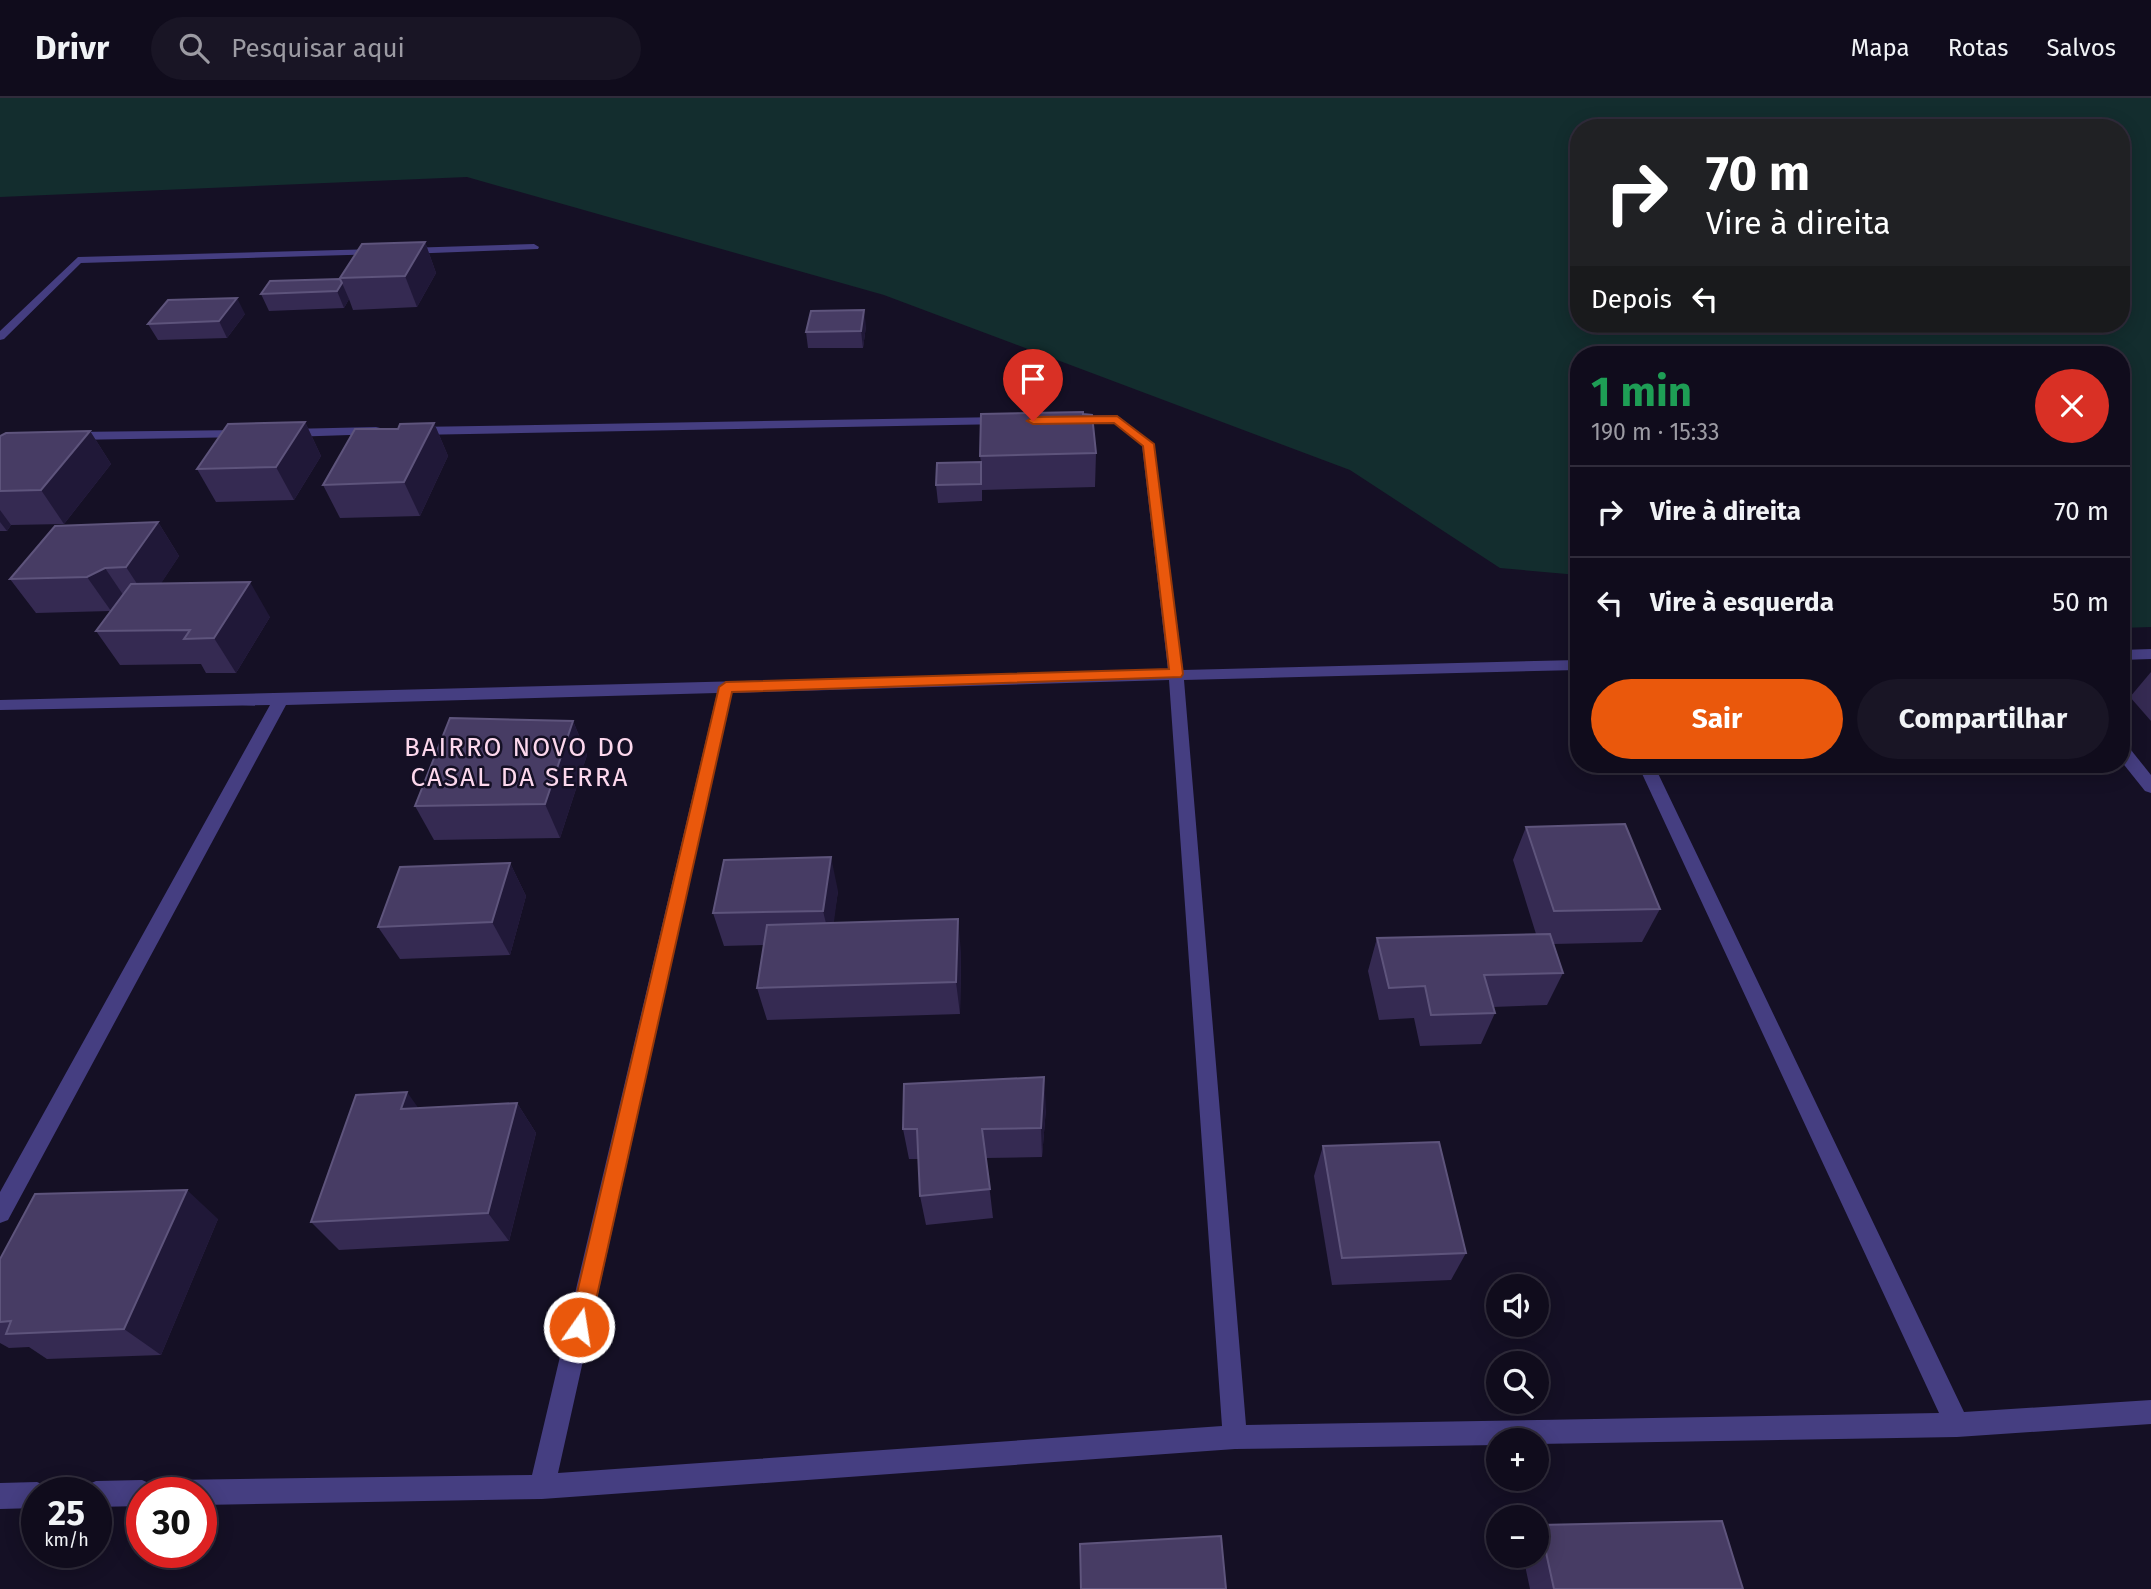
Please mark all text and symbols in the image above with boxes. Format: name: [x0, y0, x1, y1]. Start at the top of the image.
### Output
search box: [151, 17, 641, 80]
text: Drivr: [35, 28, 109, 68]
icon: search: [175, 29, 213, 67]
text: Pesquisar aqui: [231, 33, 405, 64]
text: Mapa: [1851, 34, 1910, 62]
text: Rotas: [1948, 34, 2008, 62]
text: Salvos: [2046, 34, 2116, 62]
text: 70 m: [1706, 144, 1810, 203]
icon: right: [1591, 147, 1682, 238]
text: Vire à direita: [1706, 204, 1891, 242]
icon: left: [1686, 280, 1724, 318]
text: Depois: [1591, 284, 1672, 315]
pin: [1003, 349, 1063, 421]
icon: arrive: [1014, 360, 1052, 398]
text: 1 min: [1591, 367, 1692, 417]
button: close: [2035, 369, 2109, 443]
text: 190 m · 15:33: [1591, 418, 1720, 446]
icon: right: [1591, 493, 1629, 531]
text: Vire à direita: [1650, 496, 1801, 527]
text: 70 m: [2054, 496, 2109, 527]
icon: left: [1591, 584, 1629, 622]
text: Vire à esquerda: [1650, 587, 1834, 618]
text: 50 m: [2052, 587, 2109, 618]
button: Sair: [1591, 679, 1843, 759]
button: Compartilhar: [1857, 679, 2109, 759]
district label: BAIRRO NOVO DO CASAL DA SERRA: [404, 732, 636, 793]
map controls: [1486, 1274, 1549, 1568]
button: sound: [1486, 1274, 1549, 1337]
position arrow: [542, 1290, 616, 1364]
button: search: [1486, 1351, 1549, 1414]
button: +: [1486, 1428, 1549, 1491]
speed limit sign: 30: [126, 1477, 217, 1568]
text: 25: [48, 1492, 85, 1534]
button: −: [1486, 1505, 1549, 1568]
text: km/h: [44, 1529, 89, 1551]

